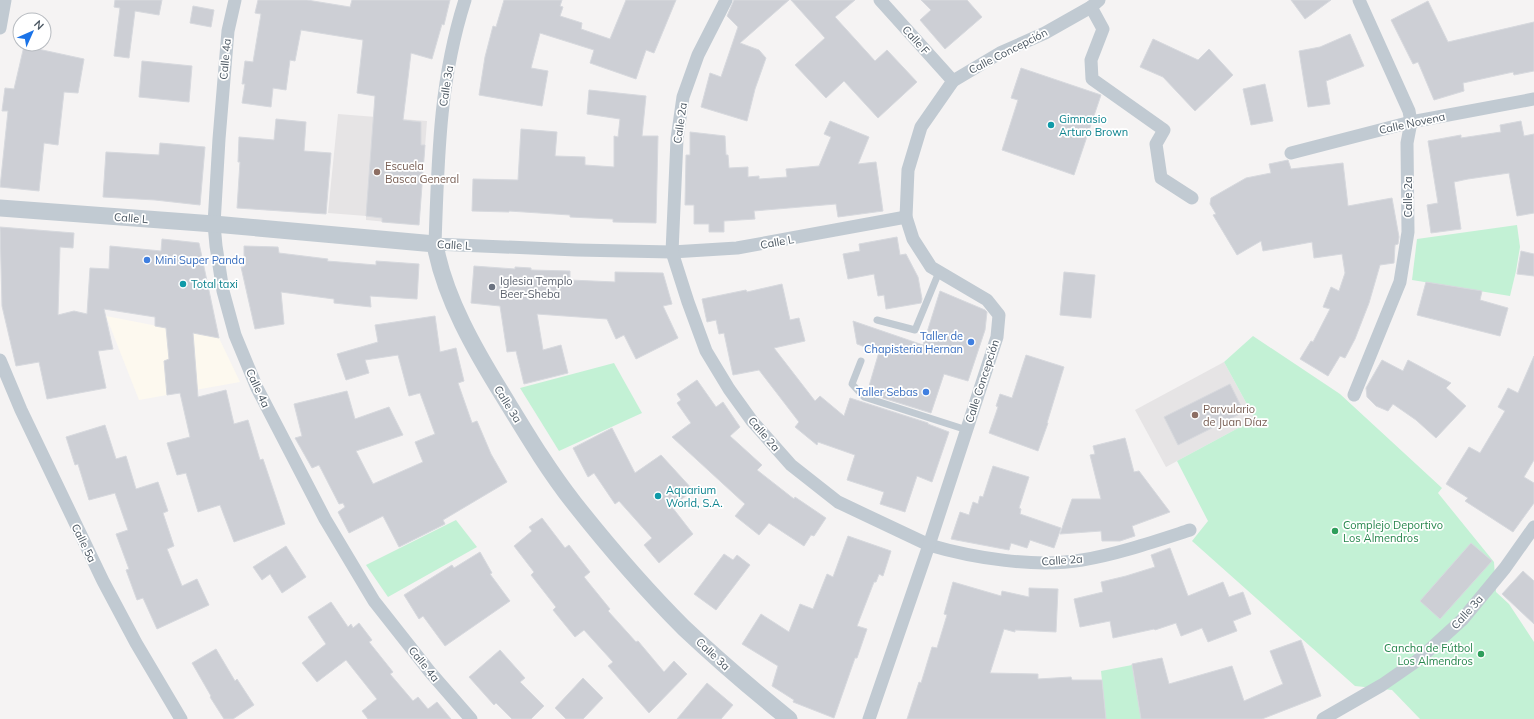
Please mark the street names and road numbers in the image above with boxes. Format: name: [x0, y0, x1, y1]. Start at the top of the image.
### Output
street label: Calle F: [899, 23, 933, 57]
street label: Calle Concepción: [966, 25, 1050, 77]
street label: Calle 4a: [216, 38, 234, 80]
street label: Calle 3a: [436, 65, 456, 107]
street label: Calle 2a: [670, 102, 690, 144]
street label: Calle Novena: [1378, 109, 1446, 137]
street label: Calle 2a: [1401, 176, 1415, 218]
street label: Calle L: [114, 210, 148, 226]
street label: Calle L: [759, 232, 795, 252]
street label: Calle L: [437, 237, 471, 253]
street label: Calle Concepción: [962, 338, 1002, 424]
street label: Calle 4a: [243, 366, 273, 410]
street label: Calle 3a: [491, 383, 525, 425]
street label: Calle 2a: [745, 414, 783, 454]
street label: Calle 5a: [69, 521, 99, 565]
street label: Calle 2a: [1041, 552, 1083, 568]
street label: Calle 3a: [1448, 592, 1486, 632]
street label: Calle 3a: [693, 635, 733, 673]
street label: Calle 4a: [406, 644, 442, 684]

